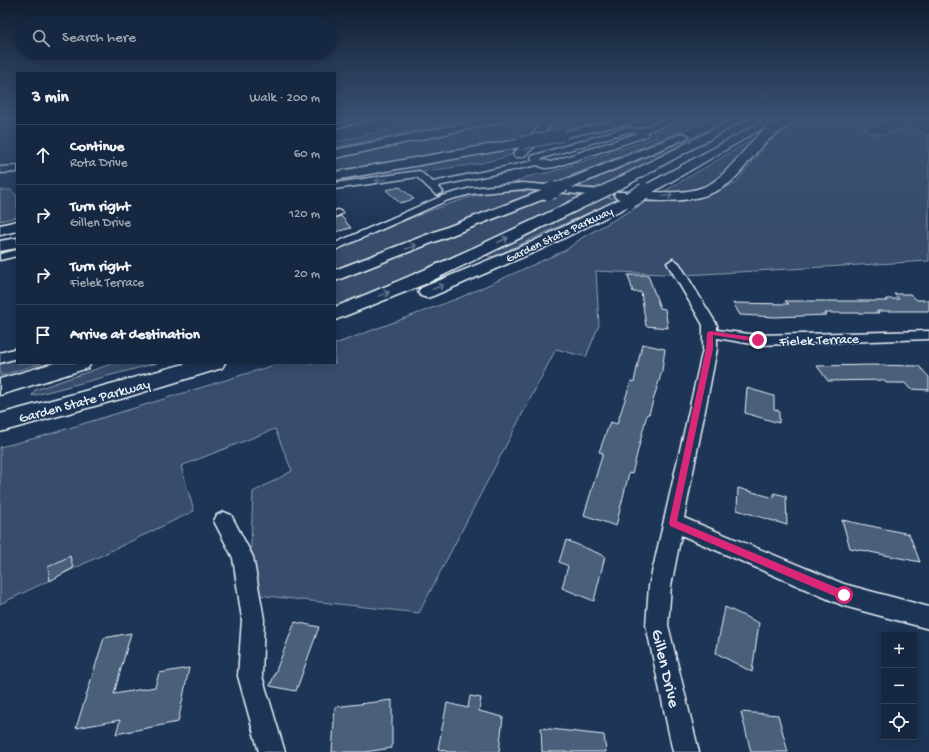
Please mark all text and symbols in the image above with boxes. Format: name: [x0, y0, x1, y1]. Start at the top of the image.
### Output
search box: [16, 16, 336, 60]
icon: search: [30, 27, 52, 49]
text: Search here: [62, 29, 136, 47]
text: 3 min: [32, 88, 69, 108]
text: Walk · 200 m: [249, 91, 320, 106]
text: Continue: [70, 138, 124, 156]
icon: ahead: [32, 144, 54, 166]
text: 60 m: [294, 147, 320, 162]
text: Rota Drive: [70, 156, 128, 171]
one-way arrow: [374, 176, 387, 183]
one-way arrow: [660, 193, 673, 200]
text: Turn right: [70, 198, 130, 216]
icon: right: [32, 204, 54, 226]
street label: Garden State Parkway: [504, 205, 615, 267]
text: 120 m: [289, 207, 320, 222]
text: Gillen Drive: [70, 216, 131, 231]
one-way arrow: [496, 236, 508, 243]
one-way arrow: [404, 243, 416, 251]
text: Turn right: [70, 258, 130, 276]
icon: right: [32, 264, 54, 286]
text: 20 m: [294, 267, 320, 282]
text: Fielek Terrace: [70, 276, 144, 291]
one-way arrow: [431, 283, 443, 291]
one-way arrow: [378, 290, 390, 298]
icon: arrive: [32, 324, 54, 346]
text: Arrive at destination: [70, 326, 200, 344]
route end: [749, 331, 767, 349]
street label: Fielek Terrace: [778, 332, 860, 351]
street label: Garden State Parkway: [17, 377, 152, 428]
route start: [835, 586, 853, 604]
street label: Gillen Drive: [645, 628, 683, 710]
map controls: [881, 632, 917, 740]
button: +: [881, 632, 917, 668]
button: −: [881, 668, 917, 704]
button: locate: [881, 704, 917, 740]

